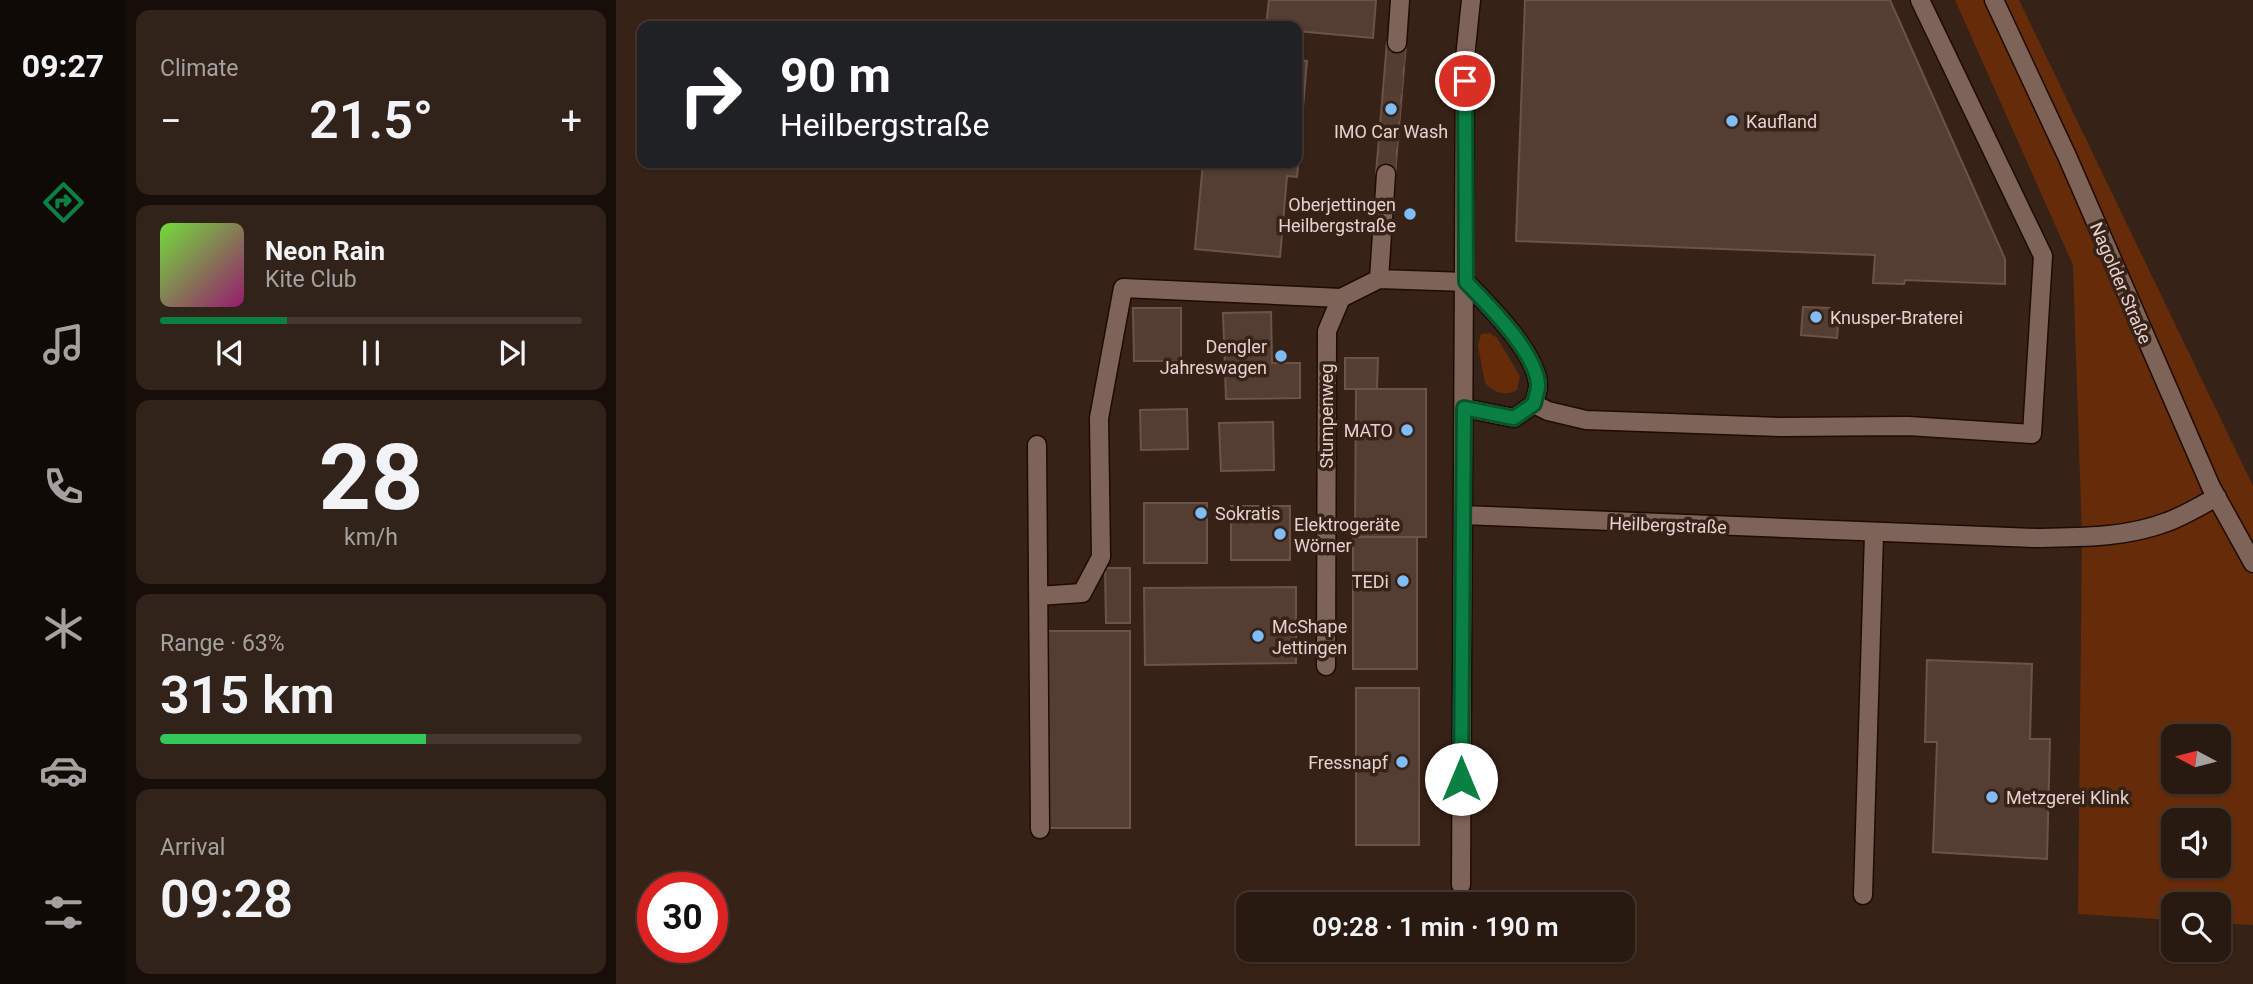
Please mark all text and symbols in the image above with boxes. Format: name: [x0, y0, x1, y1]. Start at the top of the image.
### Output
text: 09:27: [22, 47, 104, 85]
text: 90 m: [780, 47, 891, 104]
icon: right: [665, 49, 756, 140]
pin: [1435, 51, 1495, 111]
text: Climate: [160, 55, 239, 82]
icon: arrive: [1446, 62, 1484, 100]
text: 21.5°: [309, 90, 433, 151]
text: −: [160, 99, 182, 143]
text: +: [560, 99, 582, 143]
marker: IMO Car Wash: [1383, 101, 1399, 117]
text: Heilbergstraße: [780, 106, 989, 144]
place label: Kaufland: [1746, 111, 1817, 132]
marker: Kaufland: [1724, 113, 1740, 129]
place label: IMO Car Wash: [1334, 121, 1448, 142]
icon: directions: [39, 178, 88, 227]
place label: Oberjettingen Heilbergstraße: [1278, 194, 1396, 236]
marker: Oberjettingen Heilbergstraße: [1402, 206, 1418, 222]
street label: Nagolder Straße: [2086, 219, 2156, 347]
text: Neon Rain: [265, 236, 385, 266]
text: Kite Club: [265, 266, 357, 293]
place label: Knusper-Braterei: [1830, 307, 1963, 328]
marker: Knusper-Braterei: [1808, 309, 1824, 325]
icon: music: [39, 320, 88, 369]
icon: previous: [211, 334, 249, 372]
icon: pause: [352, 334, 390, 372]
icon: next: [493, 334, 531, 372]
place label: Dengler Jahreswagen: [1160, 336, 1267, 378]
marker: Dengler Jahreswagen: [1273, 348, 1289, 364]
street label: Stumpenweg: [1316, 363, 1337, 469]
place label: MATO: [1344, 420, 1393, 441]
marker: MATO: [1399, 422, 1415, 438]
text: 28: [319, 425, 423, 531]
icon: phone: [39, 462, 88, 511]
place label: Sokratis: [1215, 503, 1280, 524]
marker: Sokratis: [1193, 505, 1209, 521]
street label: Heilbergstraße: [1609, 512, 1727, 538]
place label: Elektrogeräte Wörner: [1294, 514, 1400, 556]
text: km/h: [344, 524, 398, 551]
marker: Elektrogeräte Wörner: [1272, 526, 1288, 542]
place label: TEDi: [1352, 571, 1389, 592]
marker: TEDi: [1395, 573, 1411, 589]
icon: climate: [39, 604, 88, 653]
place label: McShape Jettingen: [1272, 616, 1347, 658]
marker: McShape Jettingen: [1250, 628, 1266, 644]
text: Range · 63%: [160, 630, 285, 657]
text: 315 km: [160, 665, 335, 726]
north arrow: [2161, 724, 2231, 794]
map controls: [2161, 724, 2231, 962]
position arrow: [1424, 742, 1498, 816]
icon: car: [39, 746, 88, 795]
place label: Fressnapf: [1308, 752, 1389, 773]
marker: Fressnapf: [1394, 754, 1410, 770]
place label: Metzgerei Klink: [2006, 787, 2130, 808]
marker: Metzgerei Klink: [1984, 789, 2000, 805]
button: sound: [2161, 808, 2231, 878]
text: Arrival: [160, 834, 225, 861]
text: 09:28: [160, 869, 293, 930]
speed limit sign: 30: [637, 872, 728, 963]
icon: filters: [39, 888, 88, 937]
button: search: [2161, 892, 2231, 962]
text: 09:28 · 1 min · 190 m: [1312, 912, 1559, 942]

